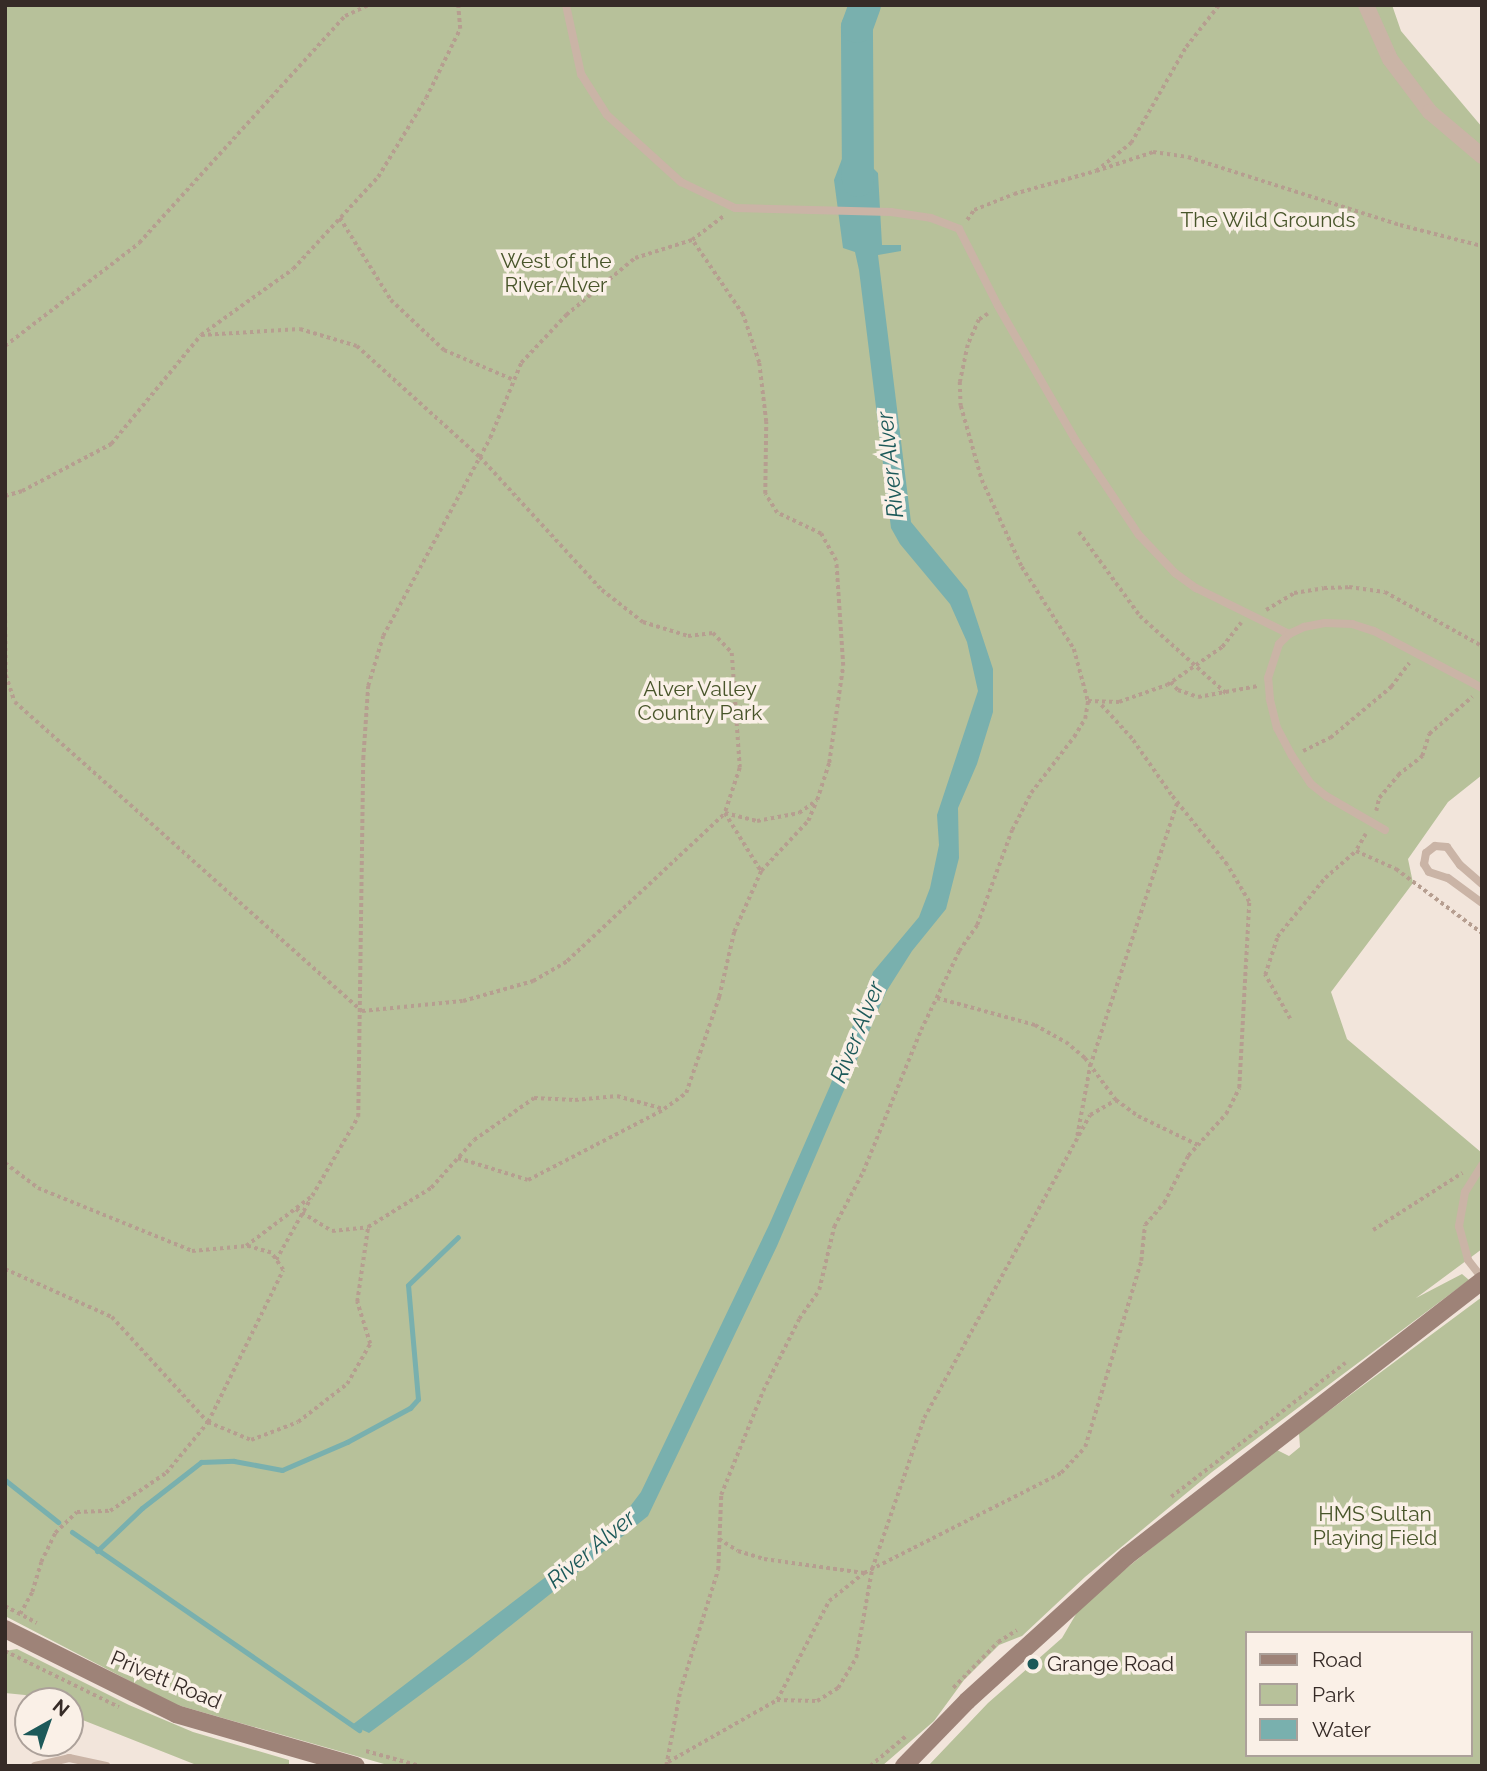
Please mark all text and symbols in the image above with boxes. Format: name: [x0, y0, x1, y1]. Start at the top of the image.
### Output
park label: The Wild Grounds: [1180, 207, 1356, 233]
park label: West of the River Alver: [500, 248, 612, 298]
water label: River Alver: [871, 410, 909, 520]
park label: Alver Valley Country Park: [637, 676, 763, 726]
water label: River Alver: [824, 977, 890, 1087]
park label: HMS Sultan Playing Field: [1313, 1501, 1437, 1551]
water label: River Alver: [541, 1504, 641, 1594]
legend: [1246, 1631, 1473, 1757]
street label: Privett Road: [107, 1645, 225, 1715]
text: Road: [1312, 1647, 1362, 1672]
place label: Grange Road: [1047, 1651, 1174, 1677]
marker: Grange Road: [1025, 1656, 1041, 1672]
text: Park: [1312, 1682, 1355, 1707]
north arrow: [14, 1687, 84, 1757]
text: N: [49, 1694, 74, 1721]
text: Water: [1312, 1717, 1371, 1742]

